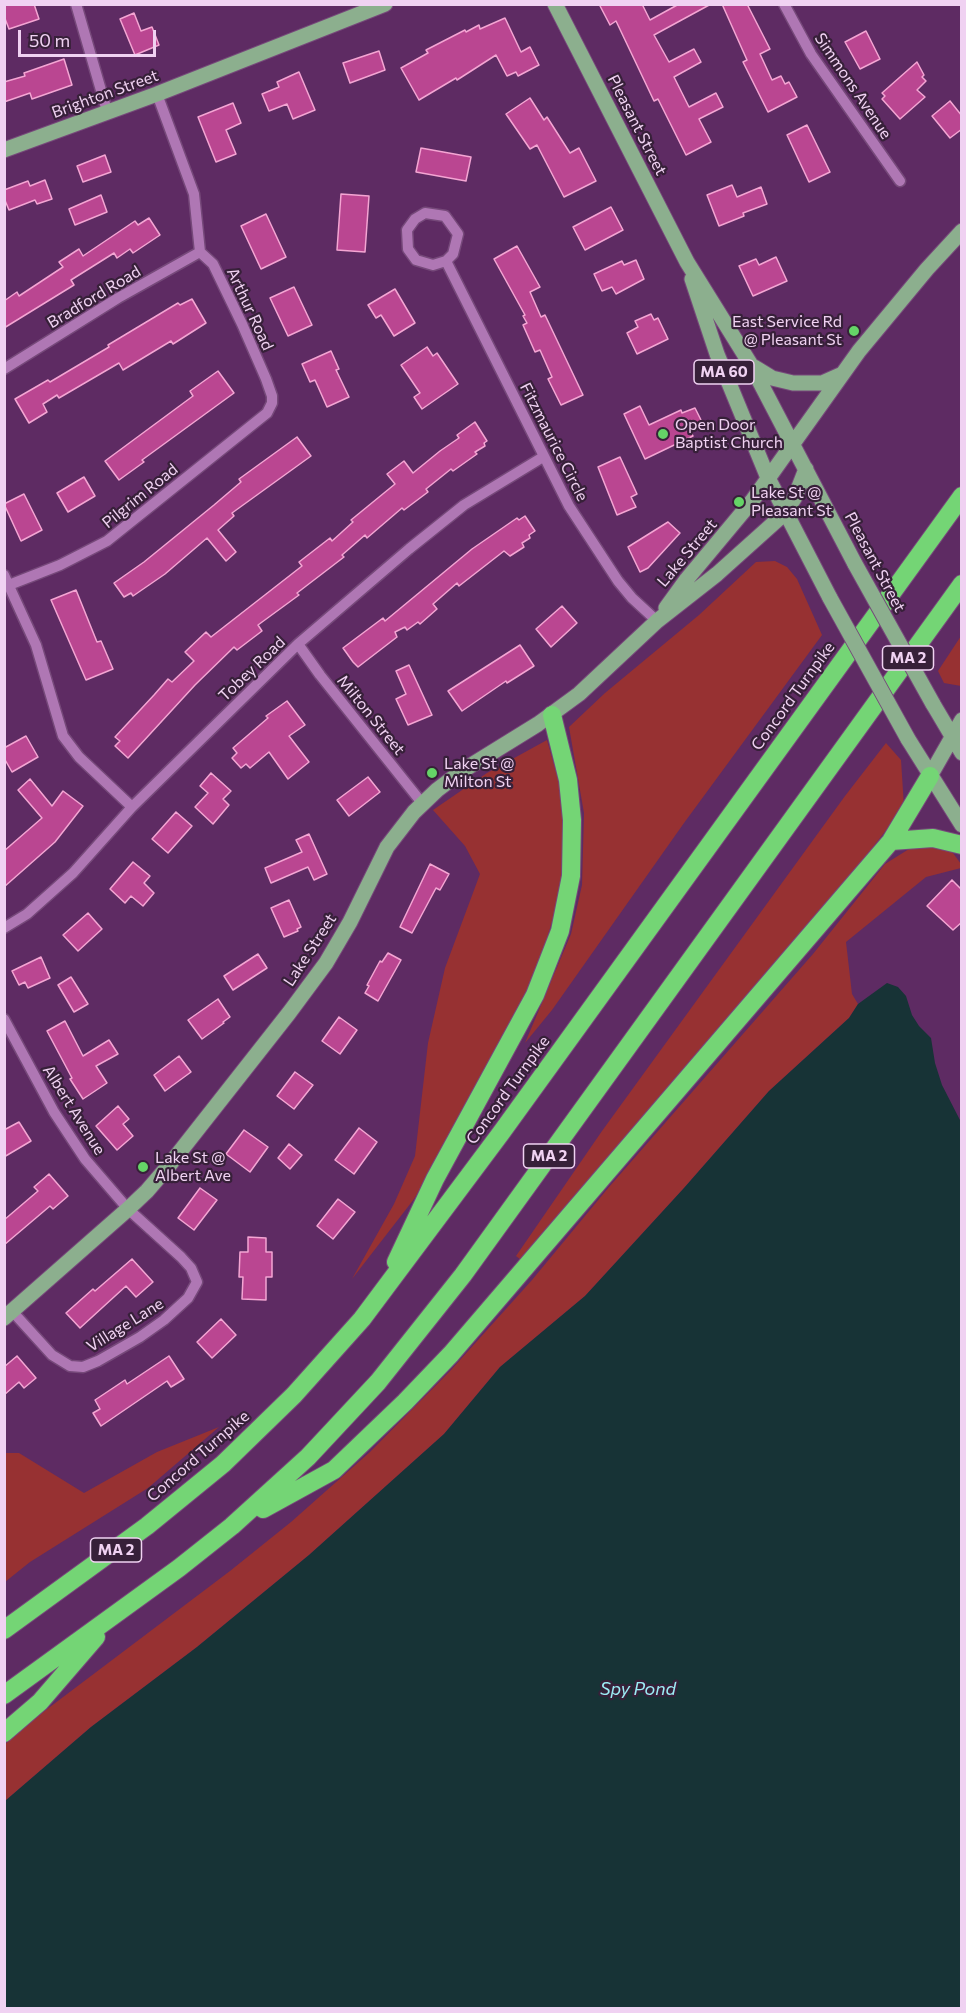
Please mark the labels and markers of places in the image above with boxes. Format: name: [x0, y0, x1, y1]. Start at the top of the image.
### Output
place label: East Service Rd @ Pleasant St: [732, 312, 842, 350]
marker: East Service Rd @ Pleasant St: [847, 324, 861, 338]
place label: Open Door Baptist Church: [675, 415, 783, 453]
marker: Open Door Baptist Church: [656, 427, 670, 441]
place label: Lake St @ Pleasant St: [751, 483, 832, 521]
marker: Lake St @ Pleasant St: [732, 495, 746, 509]
place label: Lake St @ Milton St: [444, 754, 514, 792]
marker: Lake St @ Milton St: [425, 766, 439, 780]
place label: Lake St @ Albert Ave: [155, 1148, 231, 1186]
marker: Lake St @ Albert Ave: [136, 1160, 150, 1174]

